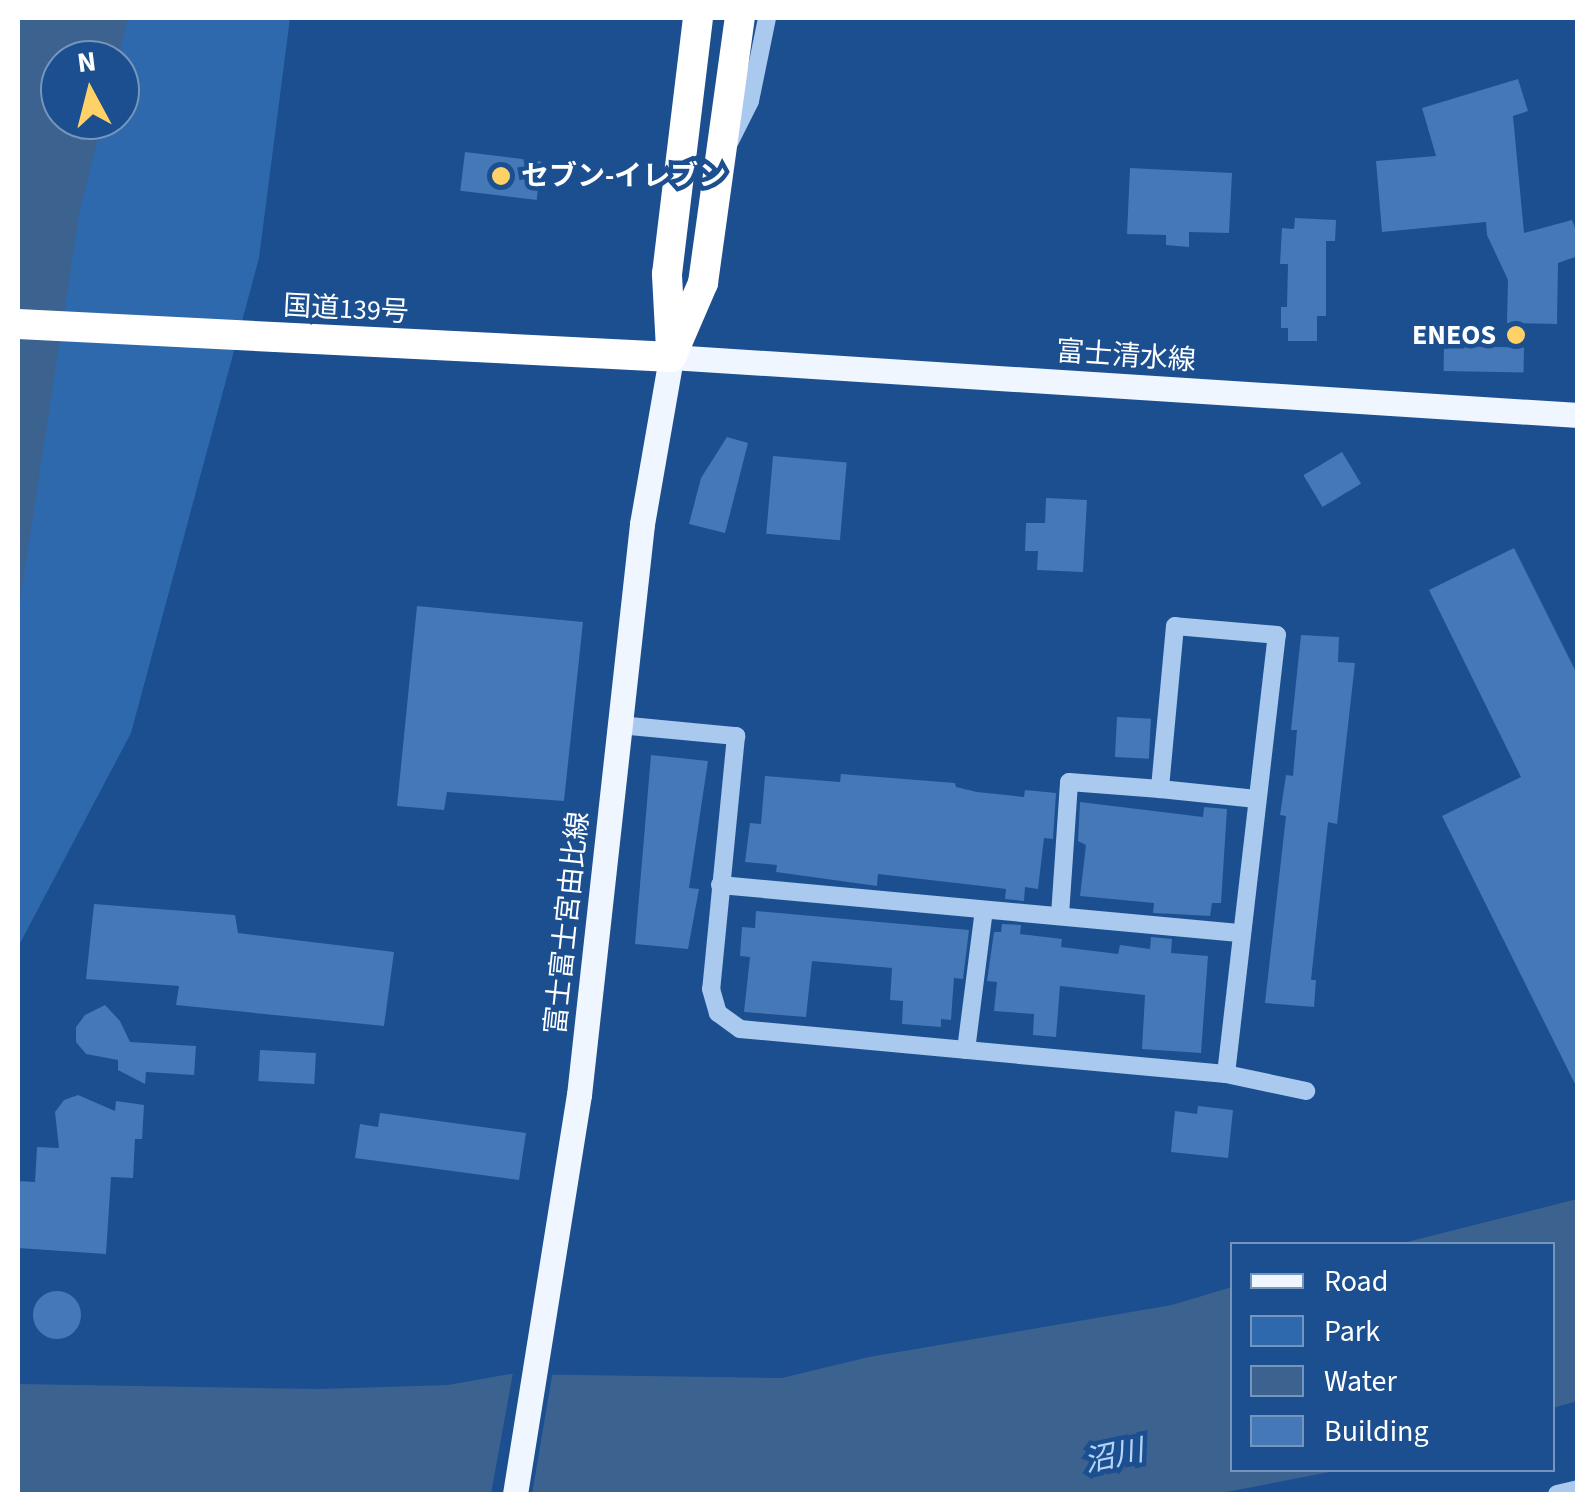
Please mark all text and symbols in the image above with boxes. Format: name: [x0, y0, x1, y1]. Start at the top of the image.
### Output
north arrow: [40, 40, 140, 140]
text: N: [75, 41, 98, 83]
place label: セブン-イレブン: [521, 159, 726, 193]
marker: セブン-イレブン: [490, 165, 512, 187]
street label: 国道139号: [282, 289, 410, 329]
place label: ENEOS: [1412, 318, 1496, 352]
marker: ENEOS: [1505, 324, 1527, 346]
street label: 富士清水線: [1055, 334, 1197, 378]
street label: 富士富士宮由比線: [539, 810, 595, 1036]
legend: [1230, 1242, 1555, 1472]
text: Road: [1324, 1260, 1388, 1303]
text: Park: [1324, 1310, 1380, 1353]
text: Water: [1324, 1360, 1397, 1403]
text: Building: [1324, 1410, 1429, 1453]
water label: 沼川: [1081, 1433, 1147, 1481]

